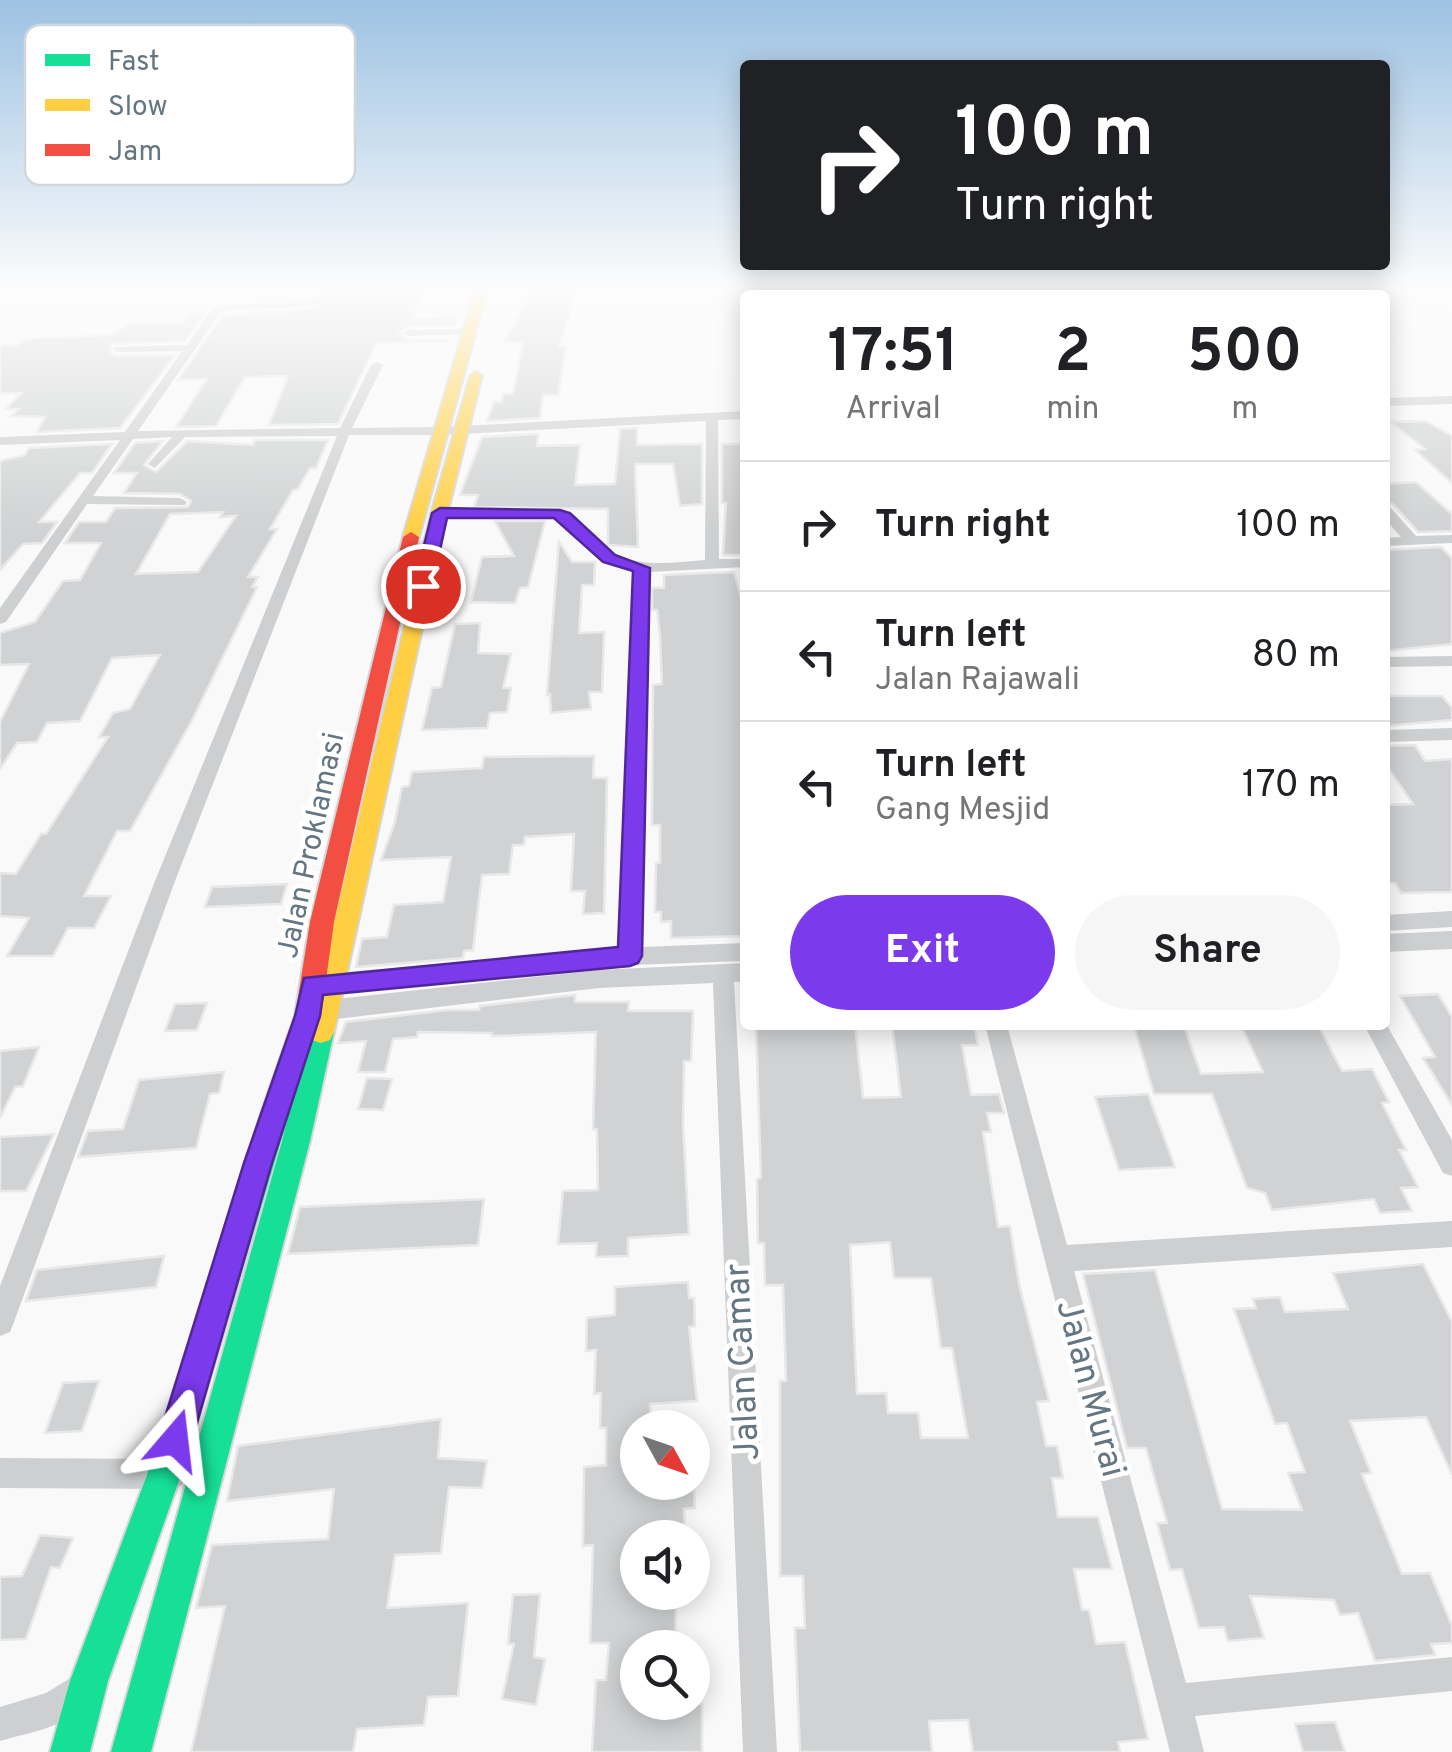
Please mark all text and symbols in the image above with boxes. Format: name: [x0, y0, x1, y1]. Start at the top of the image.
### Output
legend: [25, 25, 355, 185]
text: Fast: [108, 45, 160, 81]
text: Slow: [108, 90, 167, 126]
text: 100 m: [955, 92, 1154, 181]
icon: right: [790, 100, 920, 230]
text: Jam: [108, 135, 162, 171]
text: Turn right: [955, 179, 1154, 236]
text: 17:51: [827, 317, 959, 393]
text: 2: [1055, 317, 1091, 393]
text: 500: [1187, 317, 1303, 393]
text: Arrival: [845, 390, 941, 430]
text: min: [1046, 390, 1099, 430]
text: m: [1231, 390, 1258, 430]
icon: right: [790, 499, 845, 554]
text: Turn right: [875, 502, 1050, 551]
text: 100 m: [1236, 502, 1340, 551]
pin: [381, 544, 466, 629]
icon: arrive: [396, 559, 451, 614]
text: Turn left: [875, 612, 1027, 661]
icon: left: [790, 629, 845, 684]
text: 80 m: [1252, 632, 1340, 681]
text: Jalan Rajawali: [875, 661, 1080, 701]
street label: Jalan Proklamasi: [270, 729, 354, 962]
text: Turn left: [875, 742, 1027, 791]
icon: left: [790, 759, 845, 814]
text: 170 m: [1242, 762, 1340, 811]
text: Gang Mesjid: [875, 791, 1050, 831]
button: Exit: [790, 895, 1055, 1010]
button: Share: [1075, 895, 1340, 1010]
street label: Jalan Camar: [717, 1262, 771, 1462]
street label: Jalan Murai: [1044, 1295, 1134, 1482]
position arrow: [123, 1388, 227, 1492]
north arrow: [620, 1410, 710, 1500]
map controls: [620, 1410, 710, 1720]
button: sound: [620, 1520, 710, 1610]
button: search: [620, 1630, 710, 1720]

